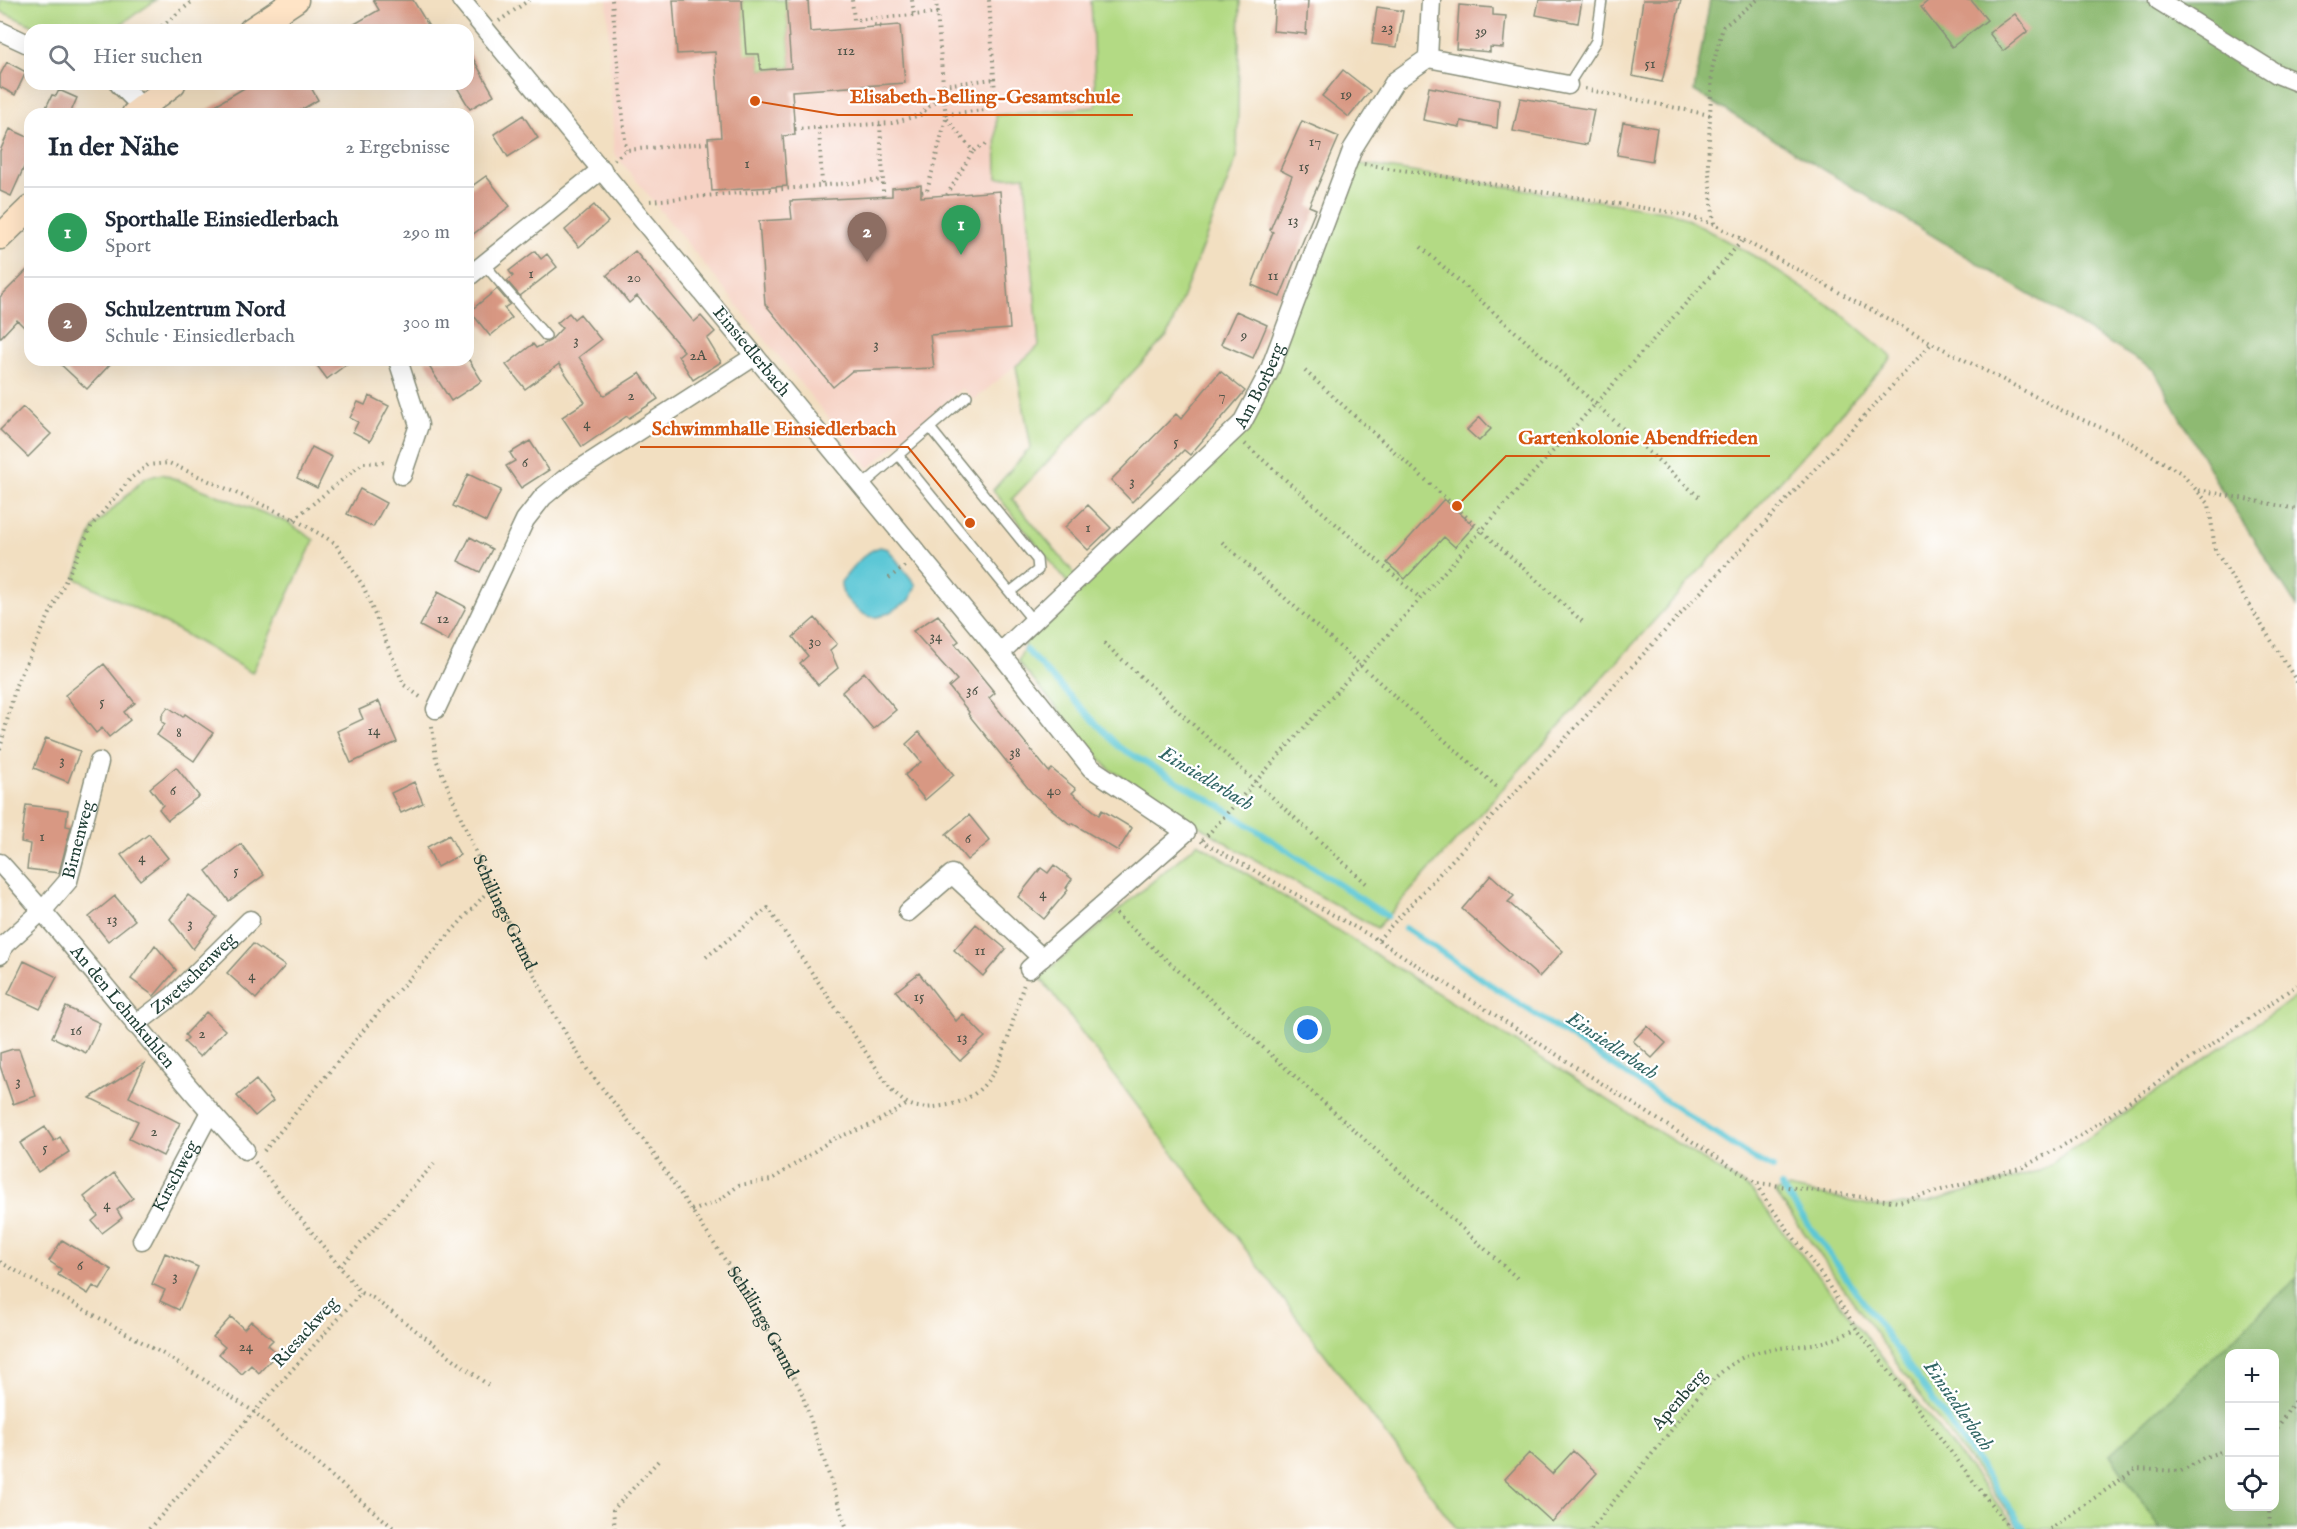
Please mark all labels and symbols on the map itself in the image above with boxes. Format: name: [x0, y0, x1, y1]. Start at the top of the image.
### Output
house number: 23: [1381, 18, 1393, 37]
house number: 39: [1475, 22, 1487, 41]
house number: 112: [837, 41, 855, 60]
house number: 51: [1644, 54, 1656, 73]
callout: Elisabeth-Belling-Gesamtschule: [838, 77, 1133, 115]
text: Elisabeth-Belling-Gesamtschule: [850, 85, 1121, 110]
house number: 19: [1340, 85, 1352, 104]
house number: 17: [1309, 132, 1321, 151]
house number: 1: [744, 154, 750, 173]
house number: 15: [1298, 157, 1310, 176]
pin: 1: [942, 206, 980, 255]
house number: 13: [1287, 211, 1299, 230]
pin: 2: [848, 212, 886, 262]
house number: 1: [528, 264, 534, 283]
house number: 11: [1267, 266, 1279, 285]
house number: 20: [627, 268, 641, 287]
street label: Einsiedlerbach: [707, 302, 796, 402]
house number: 9: [1240, 326, 1247, 345]
house number: 3: [573, 331, 579, 350]
house number: 3: [873, 335, 879, 354]
street label: Am Borberg: [1229, 340, 1290, 434]
house number: 2A: [689, 346, 707, 365]
house number: 2: [627, 386, 635, 405]
house number: 7: [1218, 386, 1226, 405]
callout: Schwimmhalle Einsiedlerbach: [640, 409, 908, 447]
house number: 4: [583, 414, 591, 433]
text: Schwimmhalle Einsiedlerbach: [652, 417, 897, 442]
callout: Gartenkolonie Abendfrieden: [1506, 418, 1770, 456]
text: Gartenkolonie Abendfrieden: [1518, 426, 1758, 451]
house number: 5: [1173, 432, 1179, 451]
house number: 6: [522, 453, 529, 472]
house number: 3: [1129, 472, 1135, 491]
house number: 1: [1085, 518, 1091, 537]
house number: 12: [437, 609, 449, 628]
house number: 34: [930, 627, 943, 646]
house number: 30: [809, 632, 821, 651]
house number: 36: [966, 681, 979, 700]
house number: 5: [99, 692, 105, 711]
house number: 14: [368, 721, 381, 740]
house number: 8: [176, 723, 182, 742]
water label: Einsiedlerbach: [1154, 741, 1258, 817]
house number: 38: [1009, 743, 1021, 762]
house number: 3: [59, 751, 65, 770]
house number: 6: [170, 781, 177, 800]
house number: 40: [1047, 781, 1061, 800]
street label: Birnenweg: [57, 798, 100, 882]
house number: 1: [39, 827, 45, 846]
house number: 6: [965, 829, 972, 848]
house number: 4: [138, 848, 146, 867]
street label: Schillings Grund: [467, 851, 542, 974]
house number: 5: [233, 861, 239, 880]
house number: 4: [1039, 884, 1047, 903]
house number: 13: [106, 910, 118, 929]
house number: 3: [187, 914, 193, 933]
street label: Zwetschenweg: [146, 928, 242, 1020]
street label: An den Lehmkuhlen: [64, 940, 180, 1074]
house number: 11: [974, 941, 986, 960]
house number: 4: [248, 966, 256, 985]
house number: 15: [913, 987, 925, 1006]
water label: Einsiedlerbach: [1561, 1006, 1663, 1086]
your location: [1293, 1015, 1322, 1044]
house number: 16: [70, 1021, 83, 1040]
house number: 2: [198, 1024, 206, 1043]
house number: 13: [956, 1028, 968, 1047]
house number: 3: [15, 1072, 21, 1091]
house number: 2: [150, 1122, 158, 1141]
street label: Kirschweg: [147, 1137, 204, 1216]
house number: 5: [42, 1138, 48, 1157]
house number: 4: [103, 1195, 111, 1214]
house number: 6: [77, 1256, 84, 1275]
street label: Schillings Grund: [721, 1262, 804, 1382]
house number: 3: [172, 1267, 178, 1286]
street label: Riesackweg: [268, 1293, 344, 1373]
house number: 24: [239, 1337, 254, 1356]
water label: Einsiedlerbach: [1917, 1355, 1999, 1457]
street label: Apenberg: [1646, 1364, 1713, 1436]

